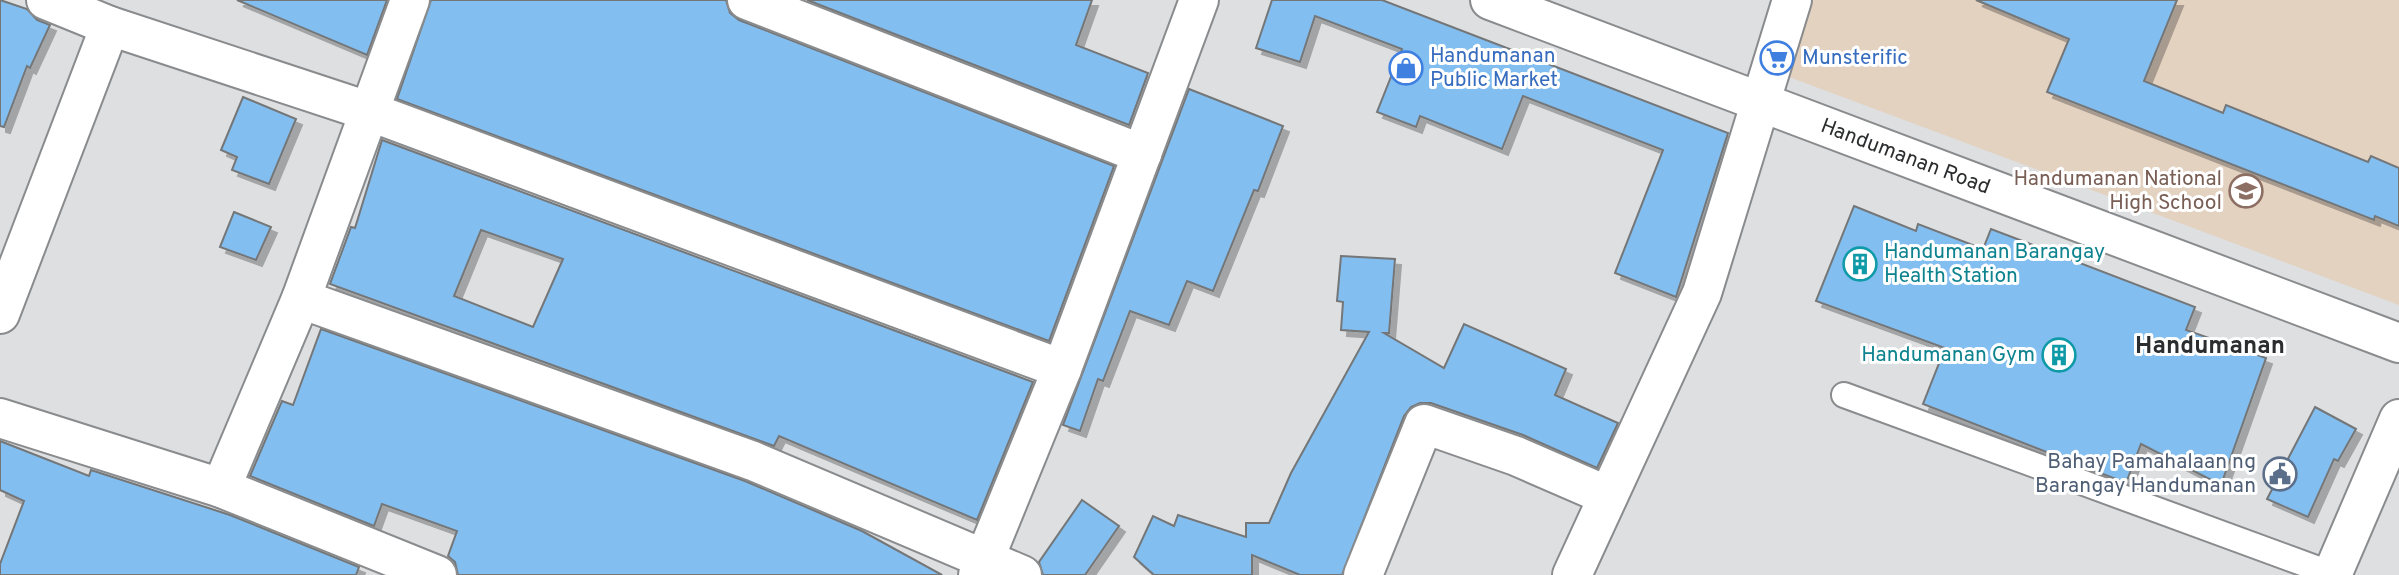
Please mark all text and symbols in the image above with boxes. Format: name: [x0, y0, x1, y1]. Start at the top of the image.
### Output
supermarket icon: Munsterific: [1758, 39, 1796, 77]
place label: Handumanan Public Market: [1430, 43, 1558, 94]
place label: Munsterific: [1802, 45, 1908, 72]
shop icon: Handumanan Public Market: [1387, 49, 1425, 87]
street label: Handumanan Road: [1817, 112, 1994, 201]
place label: Handumanan National High School: [2014, 166, 2222, 217]
school or university icon: Handumanan National High School: [2227, 172, 2265, 210]
place label: Handumanan Barangay Health Station: [1884, 239, 2105, 290]
building icon: Handumanan Barangay Health Station: [1841, 245, 1879, 283]
district label: Handumanan: [2135, 332, 2285, 362]
building icon: Handumanan Gym: [2040, 336, 2078, 374]
place label: Handumanan Gym: [1861, 342, 2035, 369]
place label: Bahay Pamahalaan ng Barangay Handumanan: [2035, 449, 2256, 500]
public building icon: Bahay Pamahalaan ng Barangay Handumanan: [2261, 455, 2299, 493]

